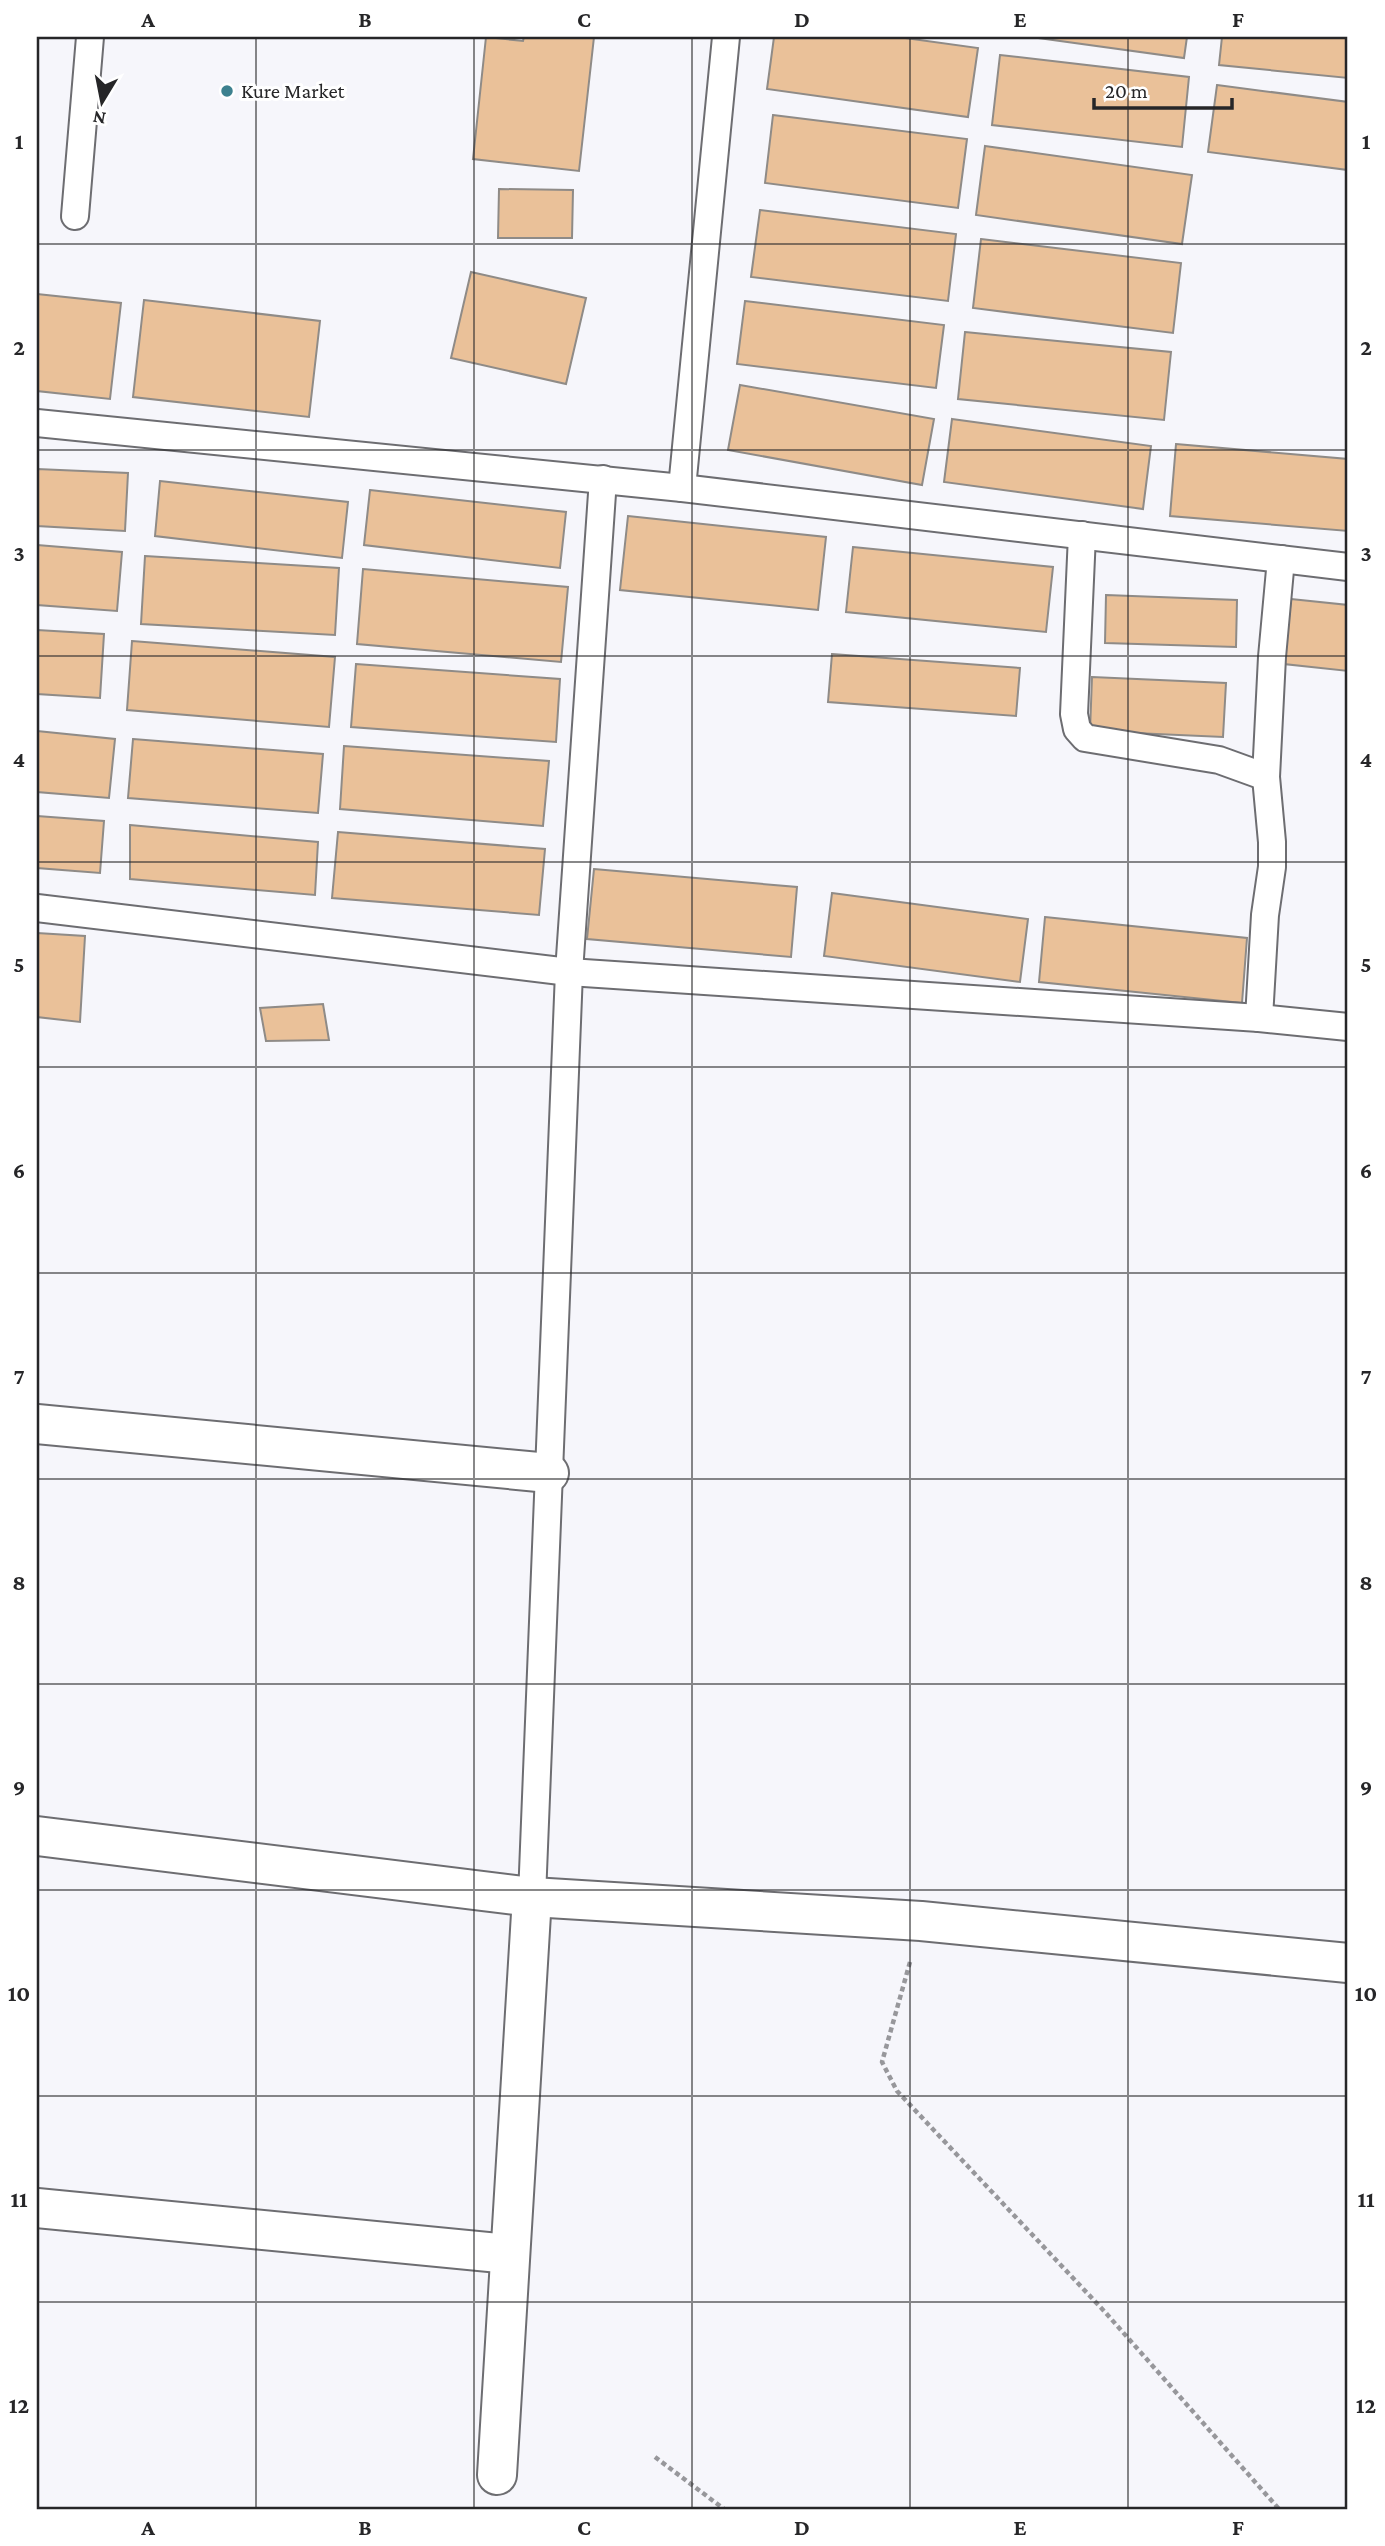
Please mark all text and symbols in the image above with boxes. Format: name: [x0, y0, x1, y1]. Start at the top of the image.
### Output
text: A: [140, 6, 155, 32]
text: B: [358, 6, 372, 32]
text: C: [577, 6, 591, 32]
text: D: [794, 6, 810, 32]
text: E: [1013, 6, 1027, 32]
text: F: [1232, 6, 1244, 32]
north arrow: [66, 66, 136, 136]
scale bar: [1094, 66, 1233, 110]
place label: Kure Market: [241, 79, 346, 103]
text: 20 m: [1105, 79, 1148, 103]
marker: Kure Market: [219, 83, 235, 99]
text: N: [91, 107, 107, 130]
text: 1: [15, 128, 24, 154]
text: 1: [1362, 128, 1371, 154]
text: 2: [13, 334, 25, 360]
text: 2: [1360, 334, 1372, 360]
text: 3: [13, 540, 25, 566]
text: 3: [1360, 540, 1372, 566]
text: 4: [13, 746, 25, 772]
text: 4: [1360, 746, 1372, 772]
text: 5: [13, 951, 25, 977]
text: 5: [1360, 951, 1372, 977]
text: 6: [13, 1157, 25, 1183]
text: 6: [1360, 1157, 1372, 1183]
text: 7: [13, 1363, 25, 1389]
text: 7: [1360, 1363, 1372, 1389]
text: 8: [12, 1569, 26, 1595]
text: 8: [1359, 1569, 1373, 1595]
text: 9: [13, 1774, 25, 1800]
text: 9: [1360, 1774, 1372, 1800]
text: 10: [8, 1980, 30, 2006]
text: 10: [1355, 1980, 1377, 2006]
text: 11: [10, 2186, 28, 2212]
text: 11: [1357, 2186, 1375, 2212]
text: 12: [9, 2392, 29, 2418]
text: 12: [1356, 2392, 1376, 2418]
text: A: [140, 2514, 155, 2540]
text: B: [358, 2514, 372, 2540]
text: C: [577, 2514, 591, 2540]
text: D: [794, 2514, 810, 2540]
text: E: [1013, 2514, 1027, 2540]
text: F: [1232, 2514, 1244, 2540]

